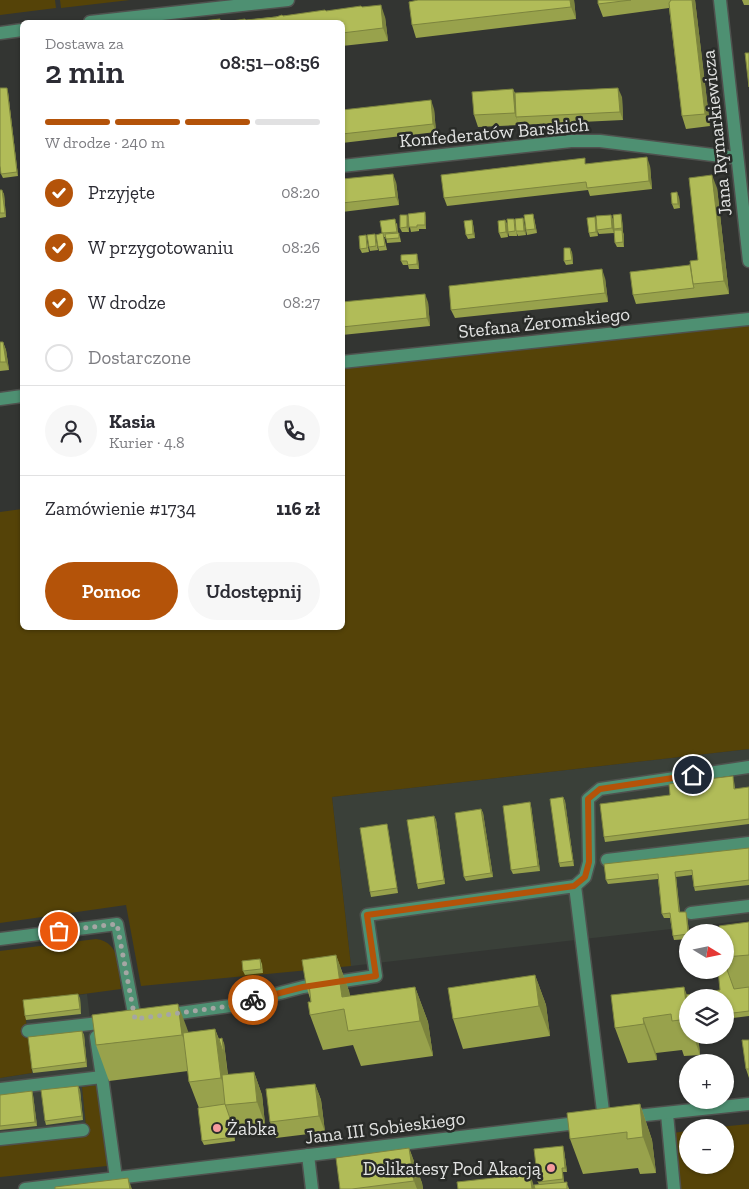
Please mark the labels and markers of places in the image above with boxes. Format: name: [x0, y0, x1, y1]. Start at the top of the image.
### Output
pin: [672, 754, 714, 796]
pin: [38, 910, 80, 952]
place label: Żabka: [227, 1117, 276, 1140]
marker: Żabka: [211, 1122, 223, 1134]
place label: Delikatesy Pod Akacją: [363, 1157, 542, 1180]
marker: Delikatesy Pod Akacją: [545, 1162, 557, 1174]

